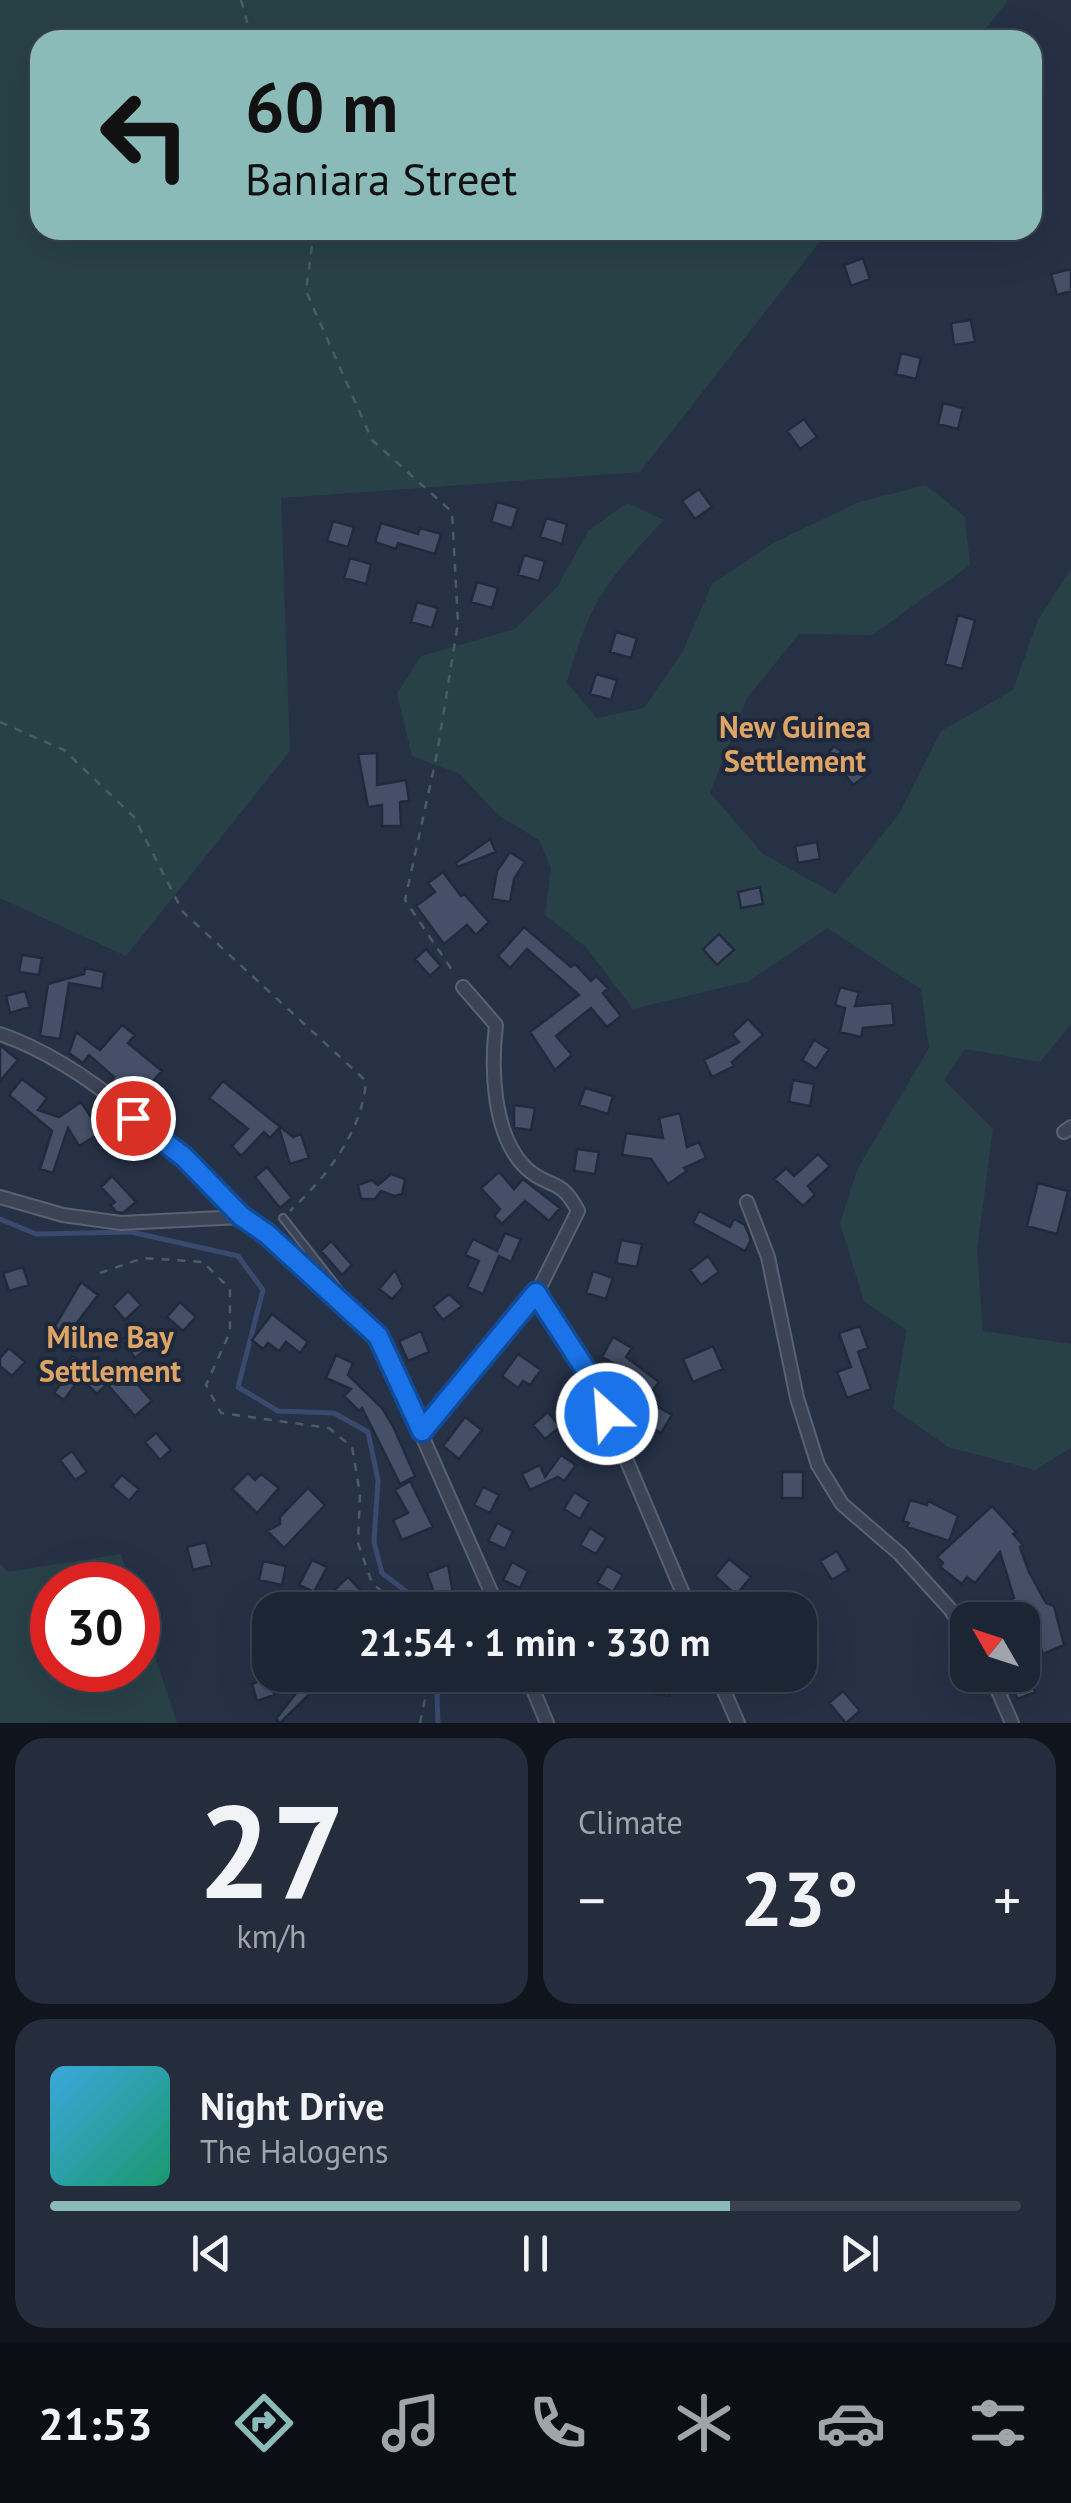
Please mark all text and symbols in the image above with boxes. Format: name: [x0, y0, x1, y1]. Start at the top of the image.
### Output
text: 60 m: [245, 61, 398, 151]
icon: left: [80, 70, 210, 200]
text: Baniara Street: [245, 149, 517, 207]
district label: New Guinea Settlement: [719, 707, 871, 780]
pin: [91, 1076, 176, 1161]
icon: arrive: [106, 1091, 161, 1146]
district label: Milne Bay Settlement: [39, 1317, 182, 1390]
position arrow: [555, 1362, 659, 1466]
speed limit sign: 30: [30, 1562, 160, 1692]
north arrow: [950, 1602, 1040, 1692]
map controls: [950, 1602, 1040, 1692]
text: 21:54 · 1 min · 330 m: [359, 1617, 710, 1666]
text: 27: [198, 1766, 345, 1934]
text: Climate: [578, 1801, 683, 1843]
text: 23°: [741, 1850, 858, 1947]
text: −: [578, 1864, 606, 1935]
text: +: [993, 1864, 1021, 1935]
text: km/h: [236, 1915, 307, 1957]
text: Night Drive: [200, 2081, 384, 2130]
text: The Halogens: [200, 2130, 388, 2172]
icon: previous: [184, 2226, 239, 2281]
icon: pause: [508, 2226, 563, 2281]
icon: next: [832, 2226, 887, 2281]
icon: directions: [229, 2388, 299, 2458]
icon: music: [376, 2388, 446, 2458]
icon: phone: [523, 2388, 593, 2458]
icon: climate: [669, 2388, 739, 2458]
icon: car: [816, 2388, 886, 2458]
icon: filters: [963, 2388, 1033, 2458]
text: 21:53: [38, 2394, 153, 2452]

